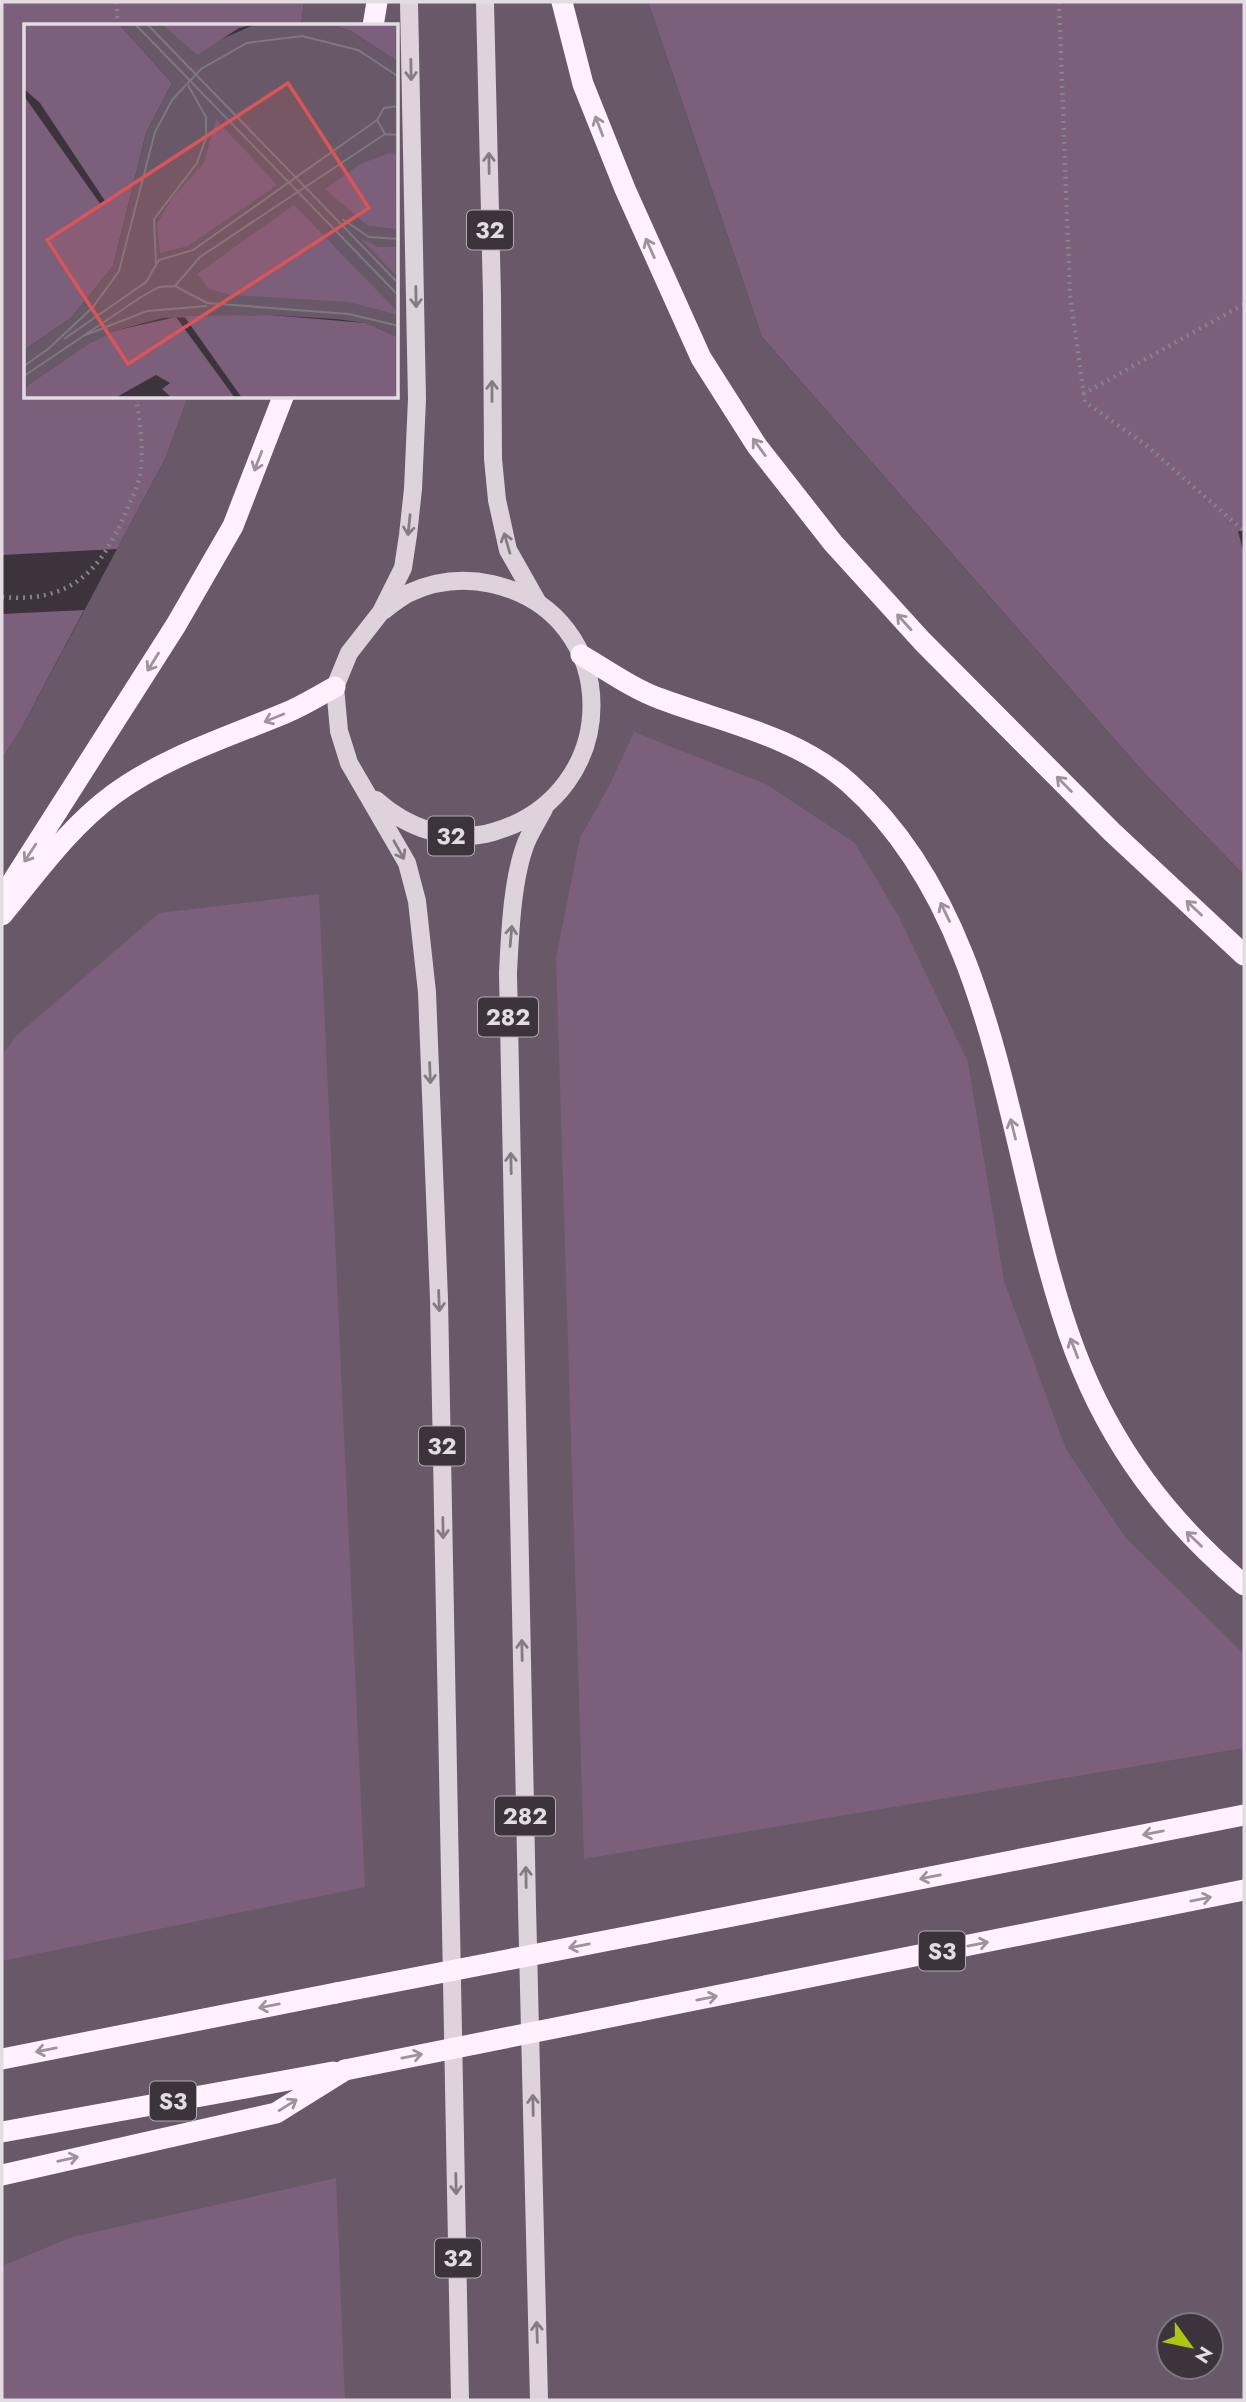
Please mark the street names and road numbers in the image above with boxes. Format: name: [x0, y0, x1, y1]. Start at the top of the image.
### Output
road number: 32: [467, 210, 513, 249]
road number: 32: [428, 816, 474, 856]
road number: 282: [478, 998, 538, 1036]
road number: 32: [419, 1427, 465, 1466]
road number: 282: [495, 1797, 555, 1836]
road number: S3: [919, 1932, 965, 1970]
road number: S3: [150, 2082, 196, 2120]
road number: 32: [435, 2238, 481, 2278]

